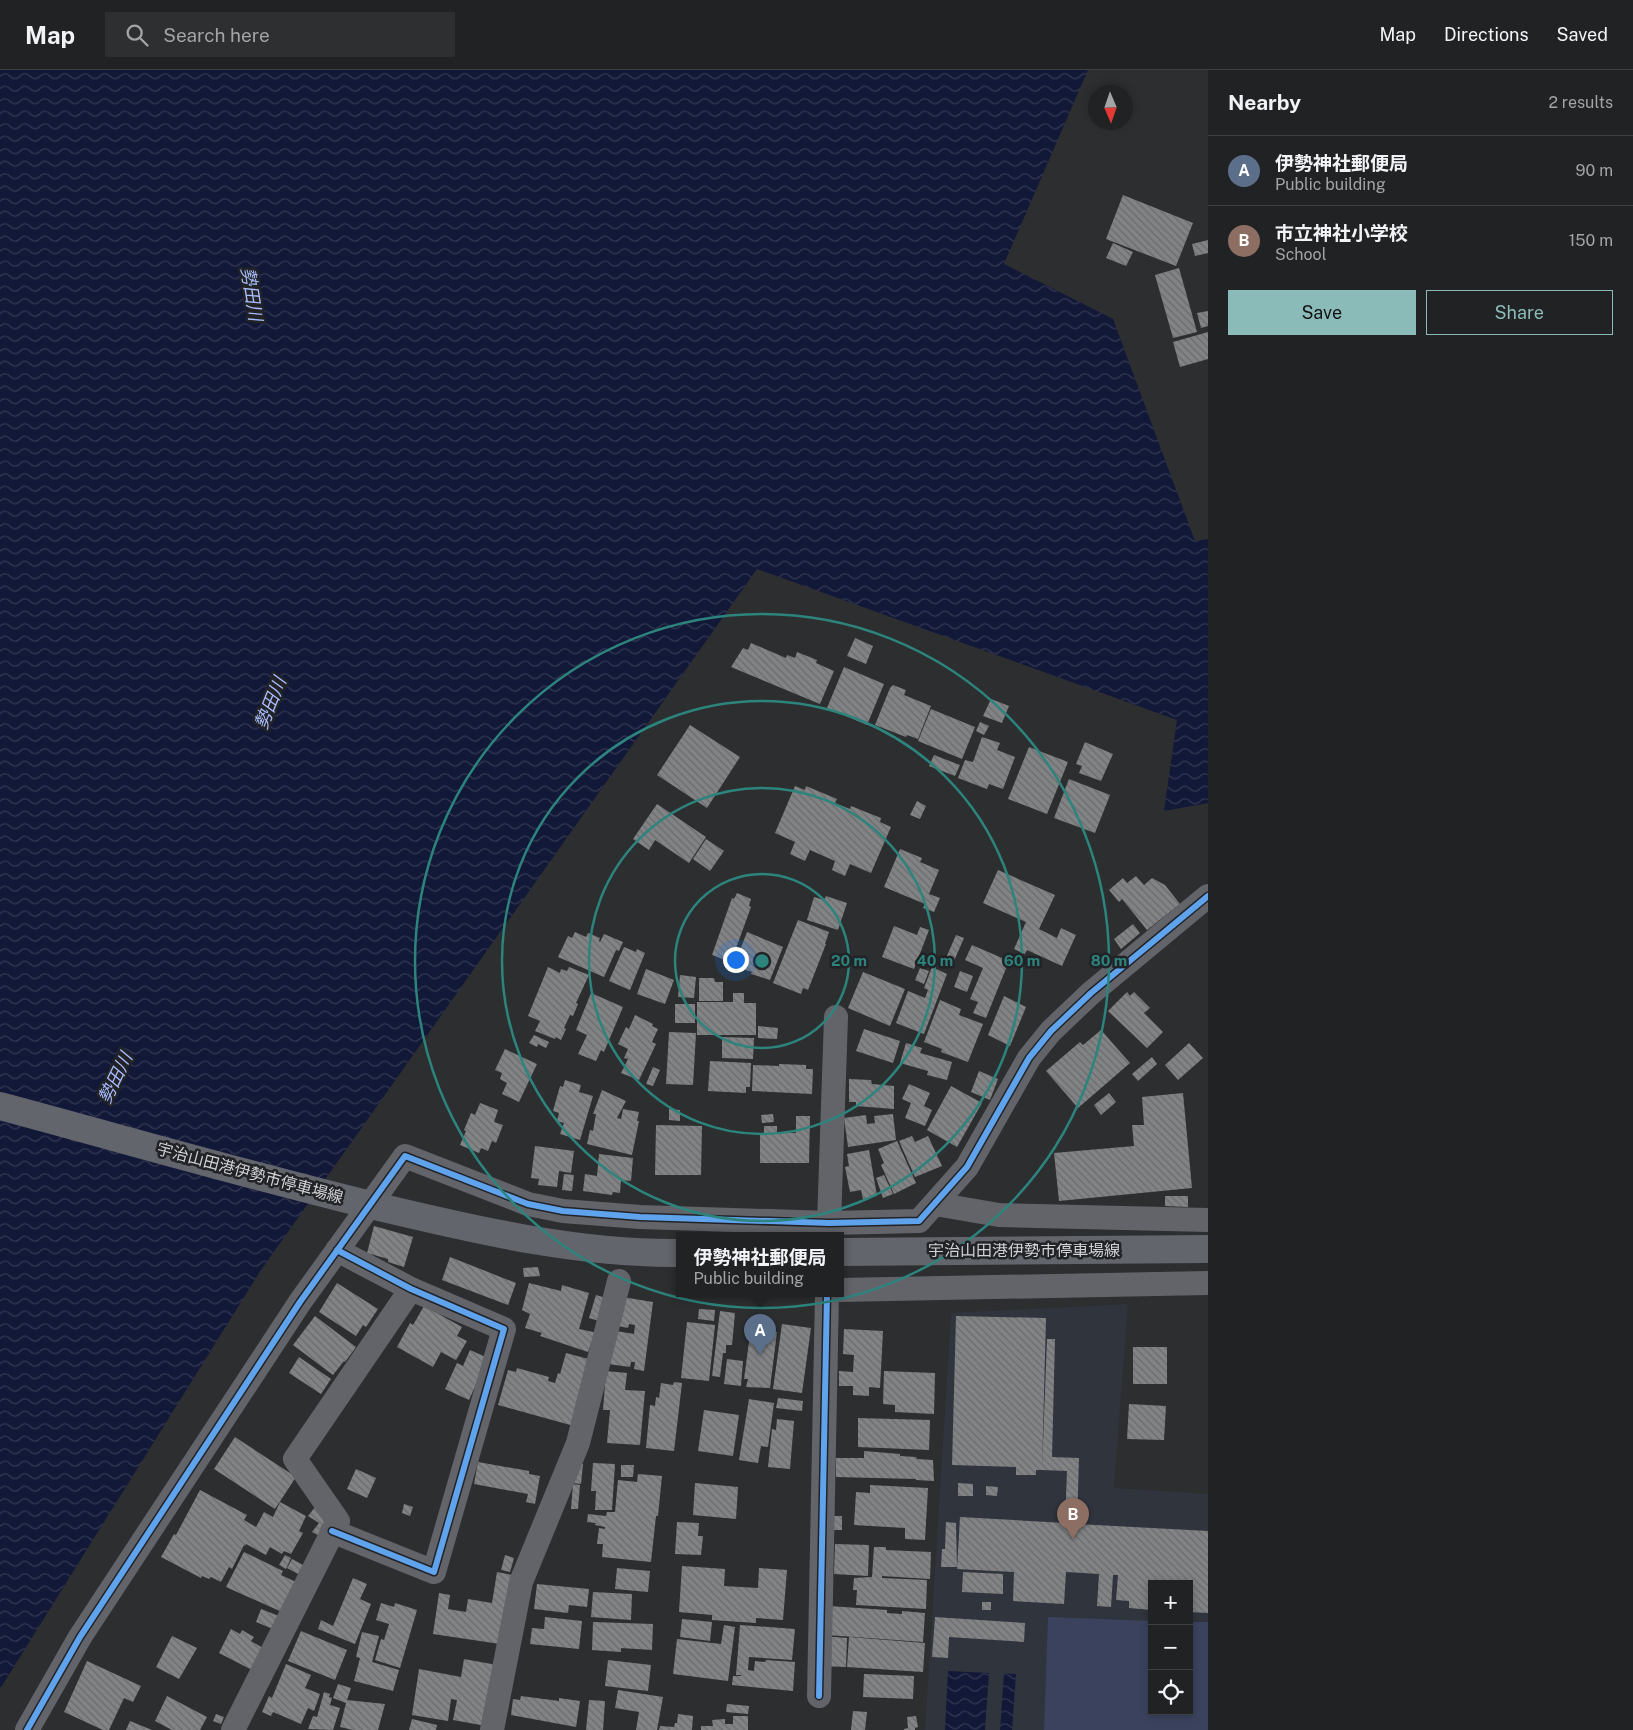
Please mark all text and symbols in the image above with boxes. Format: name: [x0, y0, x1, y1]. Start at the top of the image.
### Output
search box: [105, 12, 455, 57]
text: Map: [25, 21, 75, 49]
icon: search: [123, 21, 151, 49]
text: Search here: [163, 24, 270, 46]
text: Map: [1379, 24, 1416, 45]
text: Directions: [1444, 24, 1529, 45]
text: Saved: [1557, 24, 1608, 45]
north arrow: [1088, 85, 1133, 130]
text: Nearby: [1228, 90, 1301, 115]
text: 2 results: [1548, 93, 1613, 112]
text: 伊勢神社郵便局: [1275, 152, 1408, 174]
text: A: [1238, 161, 1250, 180]
text: 90 m: [1576, 161, 1613, 180]
text: Public building: [1275, 175, 1386, 194]
text: 市立神社小学校: [1275, 222, 1408, 244]
text: B: [1239, 231, 1249, 250]
text: 150 m: [1569, 231, 1613, 250]
text: School: [1275, 245, 1326, 264]
water label: 勢田川: [237, 266, 267, 324]
button: Save: [1228, 290, 1416, 335]
button: Share: [1426, 290, 1613, 335]
water label: 勢田川: [250, 672, 291, 732]
your location: [723, 947, 749, 973]
centre of rings: [753, 952, 771, 970]
text: 20 m: [831, 952, 867, 969]
text: 40 m: [917, 952, 953, 969]
text: 60 m: [1004, 952, 1040, 969]
text: 80 m: [1091, 952, 1127, 969]
water label: 勢田川: [94, 1047, 137, 1107]
street label: 宇治山田港伊勢市停車場線: [155, 1139, 345, 1207]
popup: [676, 1232, 844, 1297]
street label: 宇治山田港伊勢市停車場線: [928, 1241, 1120, 1260]
text: 伊勢神社郵便局: [693, 1246, 827, 1268]
text: Public building: [693, 1269, 804, 1288]
pin: A: [744, 1314, 776, 1355]
pin: B: [1057, 1498, 1089, 1539]
map controls: [1148, 1580, 1193, 1715]
button: +: [1148, 1580, 1193, 1625]
button: −: [1148, 1625, 1193, 1670]
button: locate: [1148, 1670, 1193, 1715]

